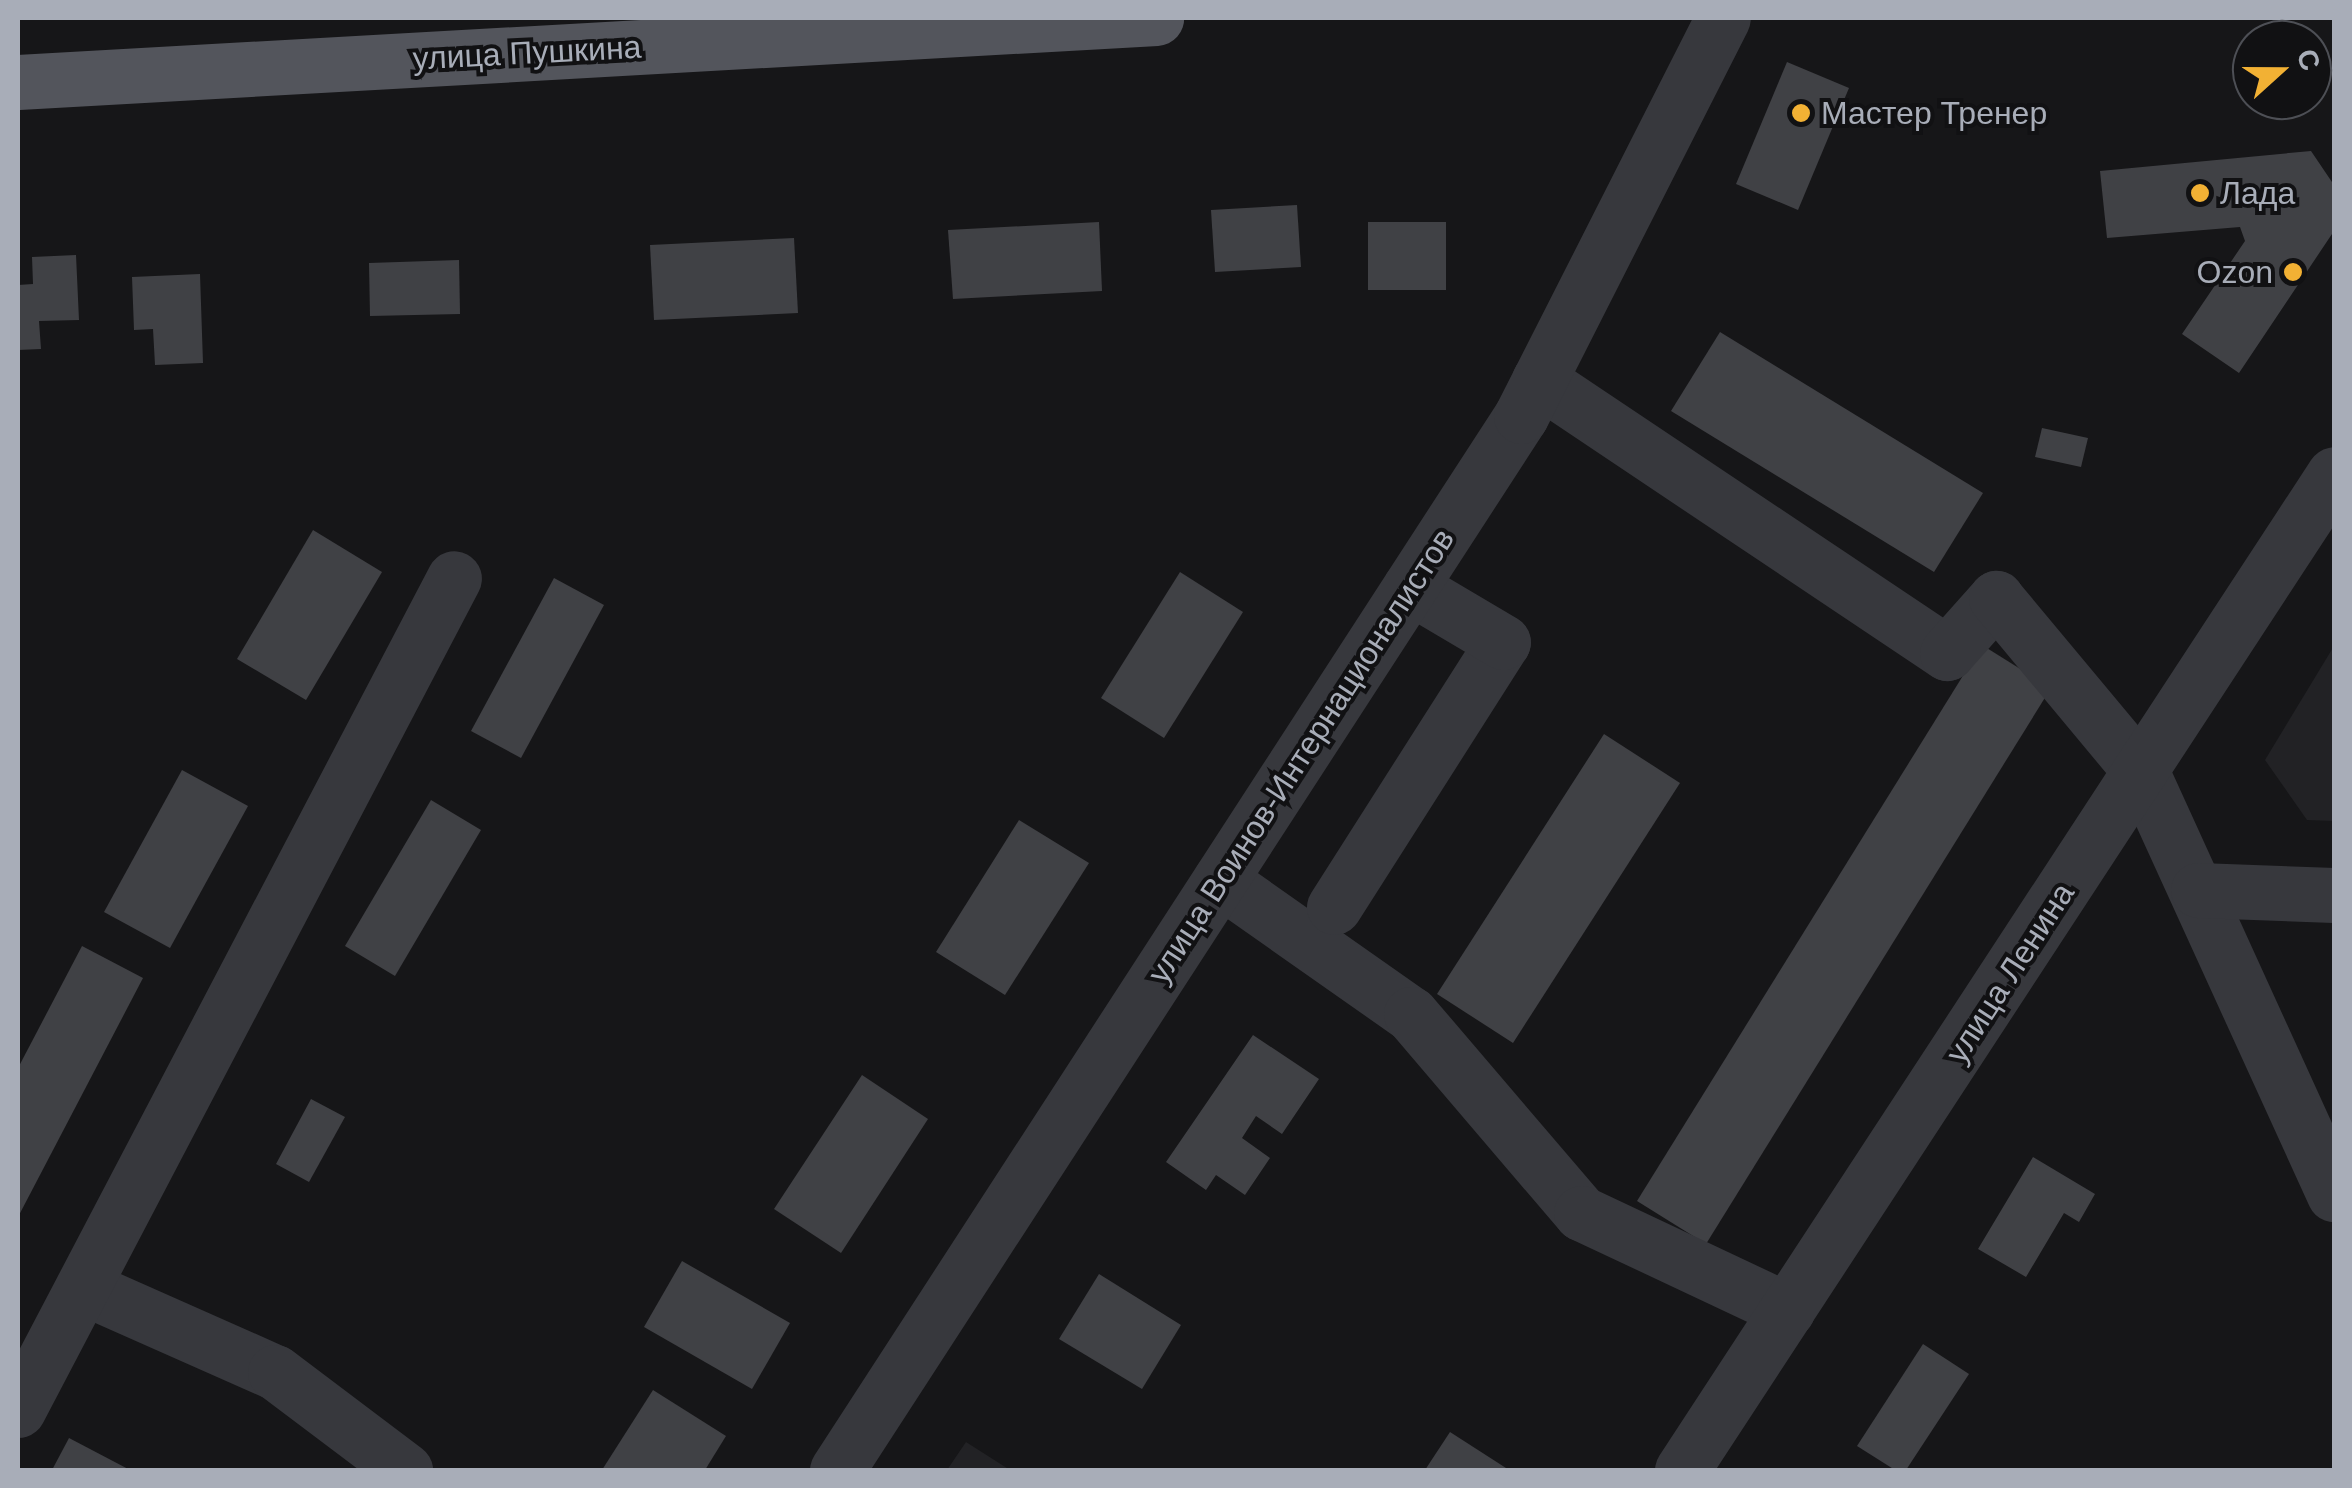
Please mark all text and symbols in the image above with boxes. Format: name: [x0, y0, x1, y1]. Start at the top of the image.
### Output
north arrow: [2232, 20, 2332, 120]
street label: улица Пушкина: [412, 28, 642, 78]
text: С: [2291, 45, 2327, 75]
place label: Мастер Тренер: [1821, 94, 2047, 132]
marker: Мастер Тренер: [1790, 102, 1812, 124]
place label: Лада: [2220, 174, 2295, 212]
marker: Лада: [2189, 182, 2211, 204]
place label: Ozon: [2197, 253, 2273, 291]
marker: Ozon: [2282, 261, 2304, 283]
street label: улица Воинов-Интернационалистов: [1139, 522, 1463, 990]
street label: улица Ленина: [1938, 876, 2082, 1070]

